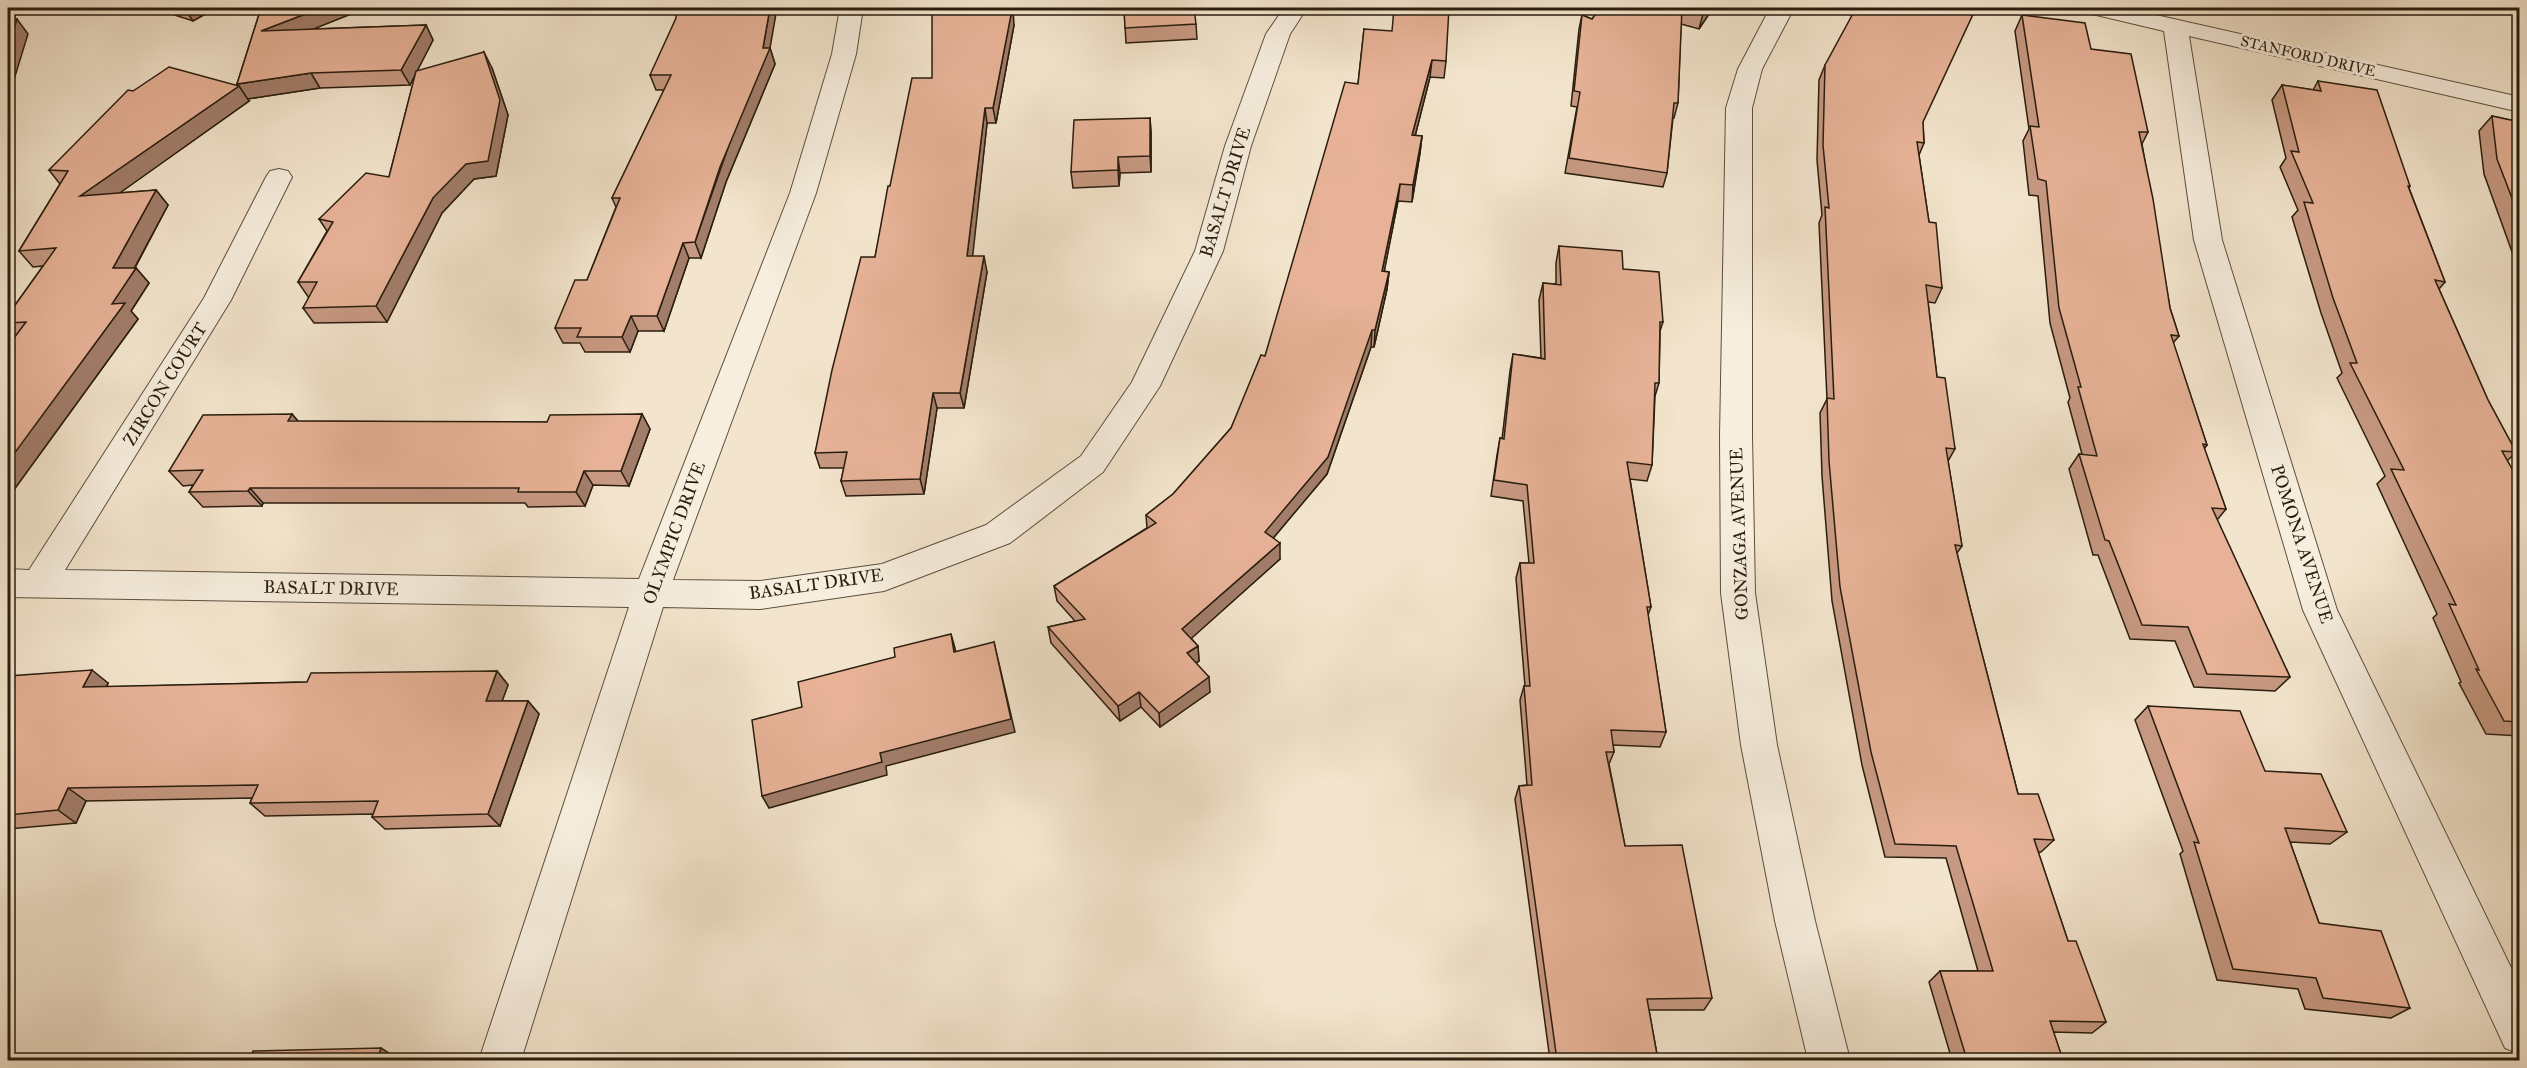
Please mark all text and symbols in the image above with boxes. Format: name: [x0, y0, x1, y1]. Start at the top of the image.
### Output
street label: STANFORD DRIVE: [2239, 32, 2378, 80]
street label: BASALT DRIVE: [1195, 124, 1255, 260]
street label: ZIRCON COURT: [118, 318, 212, 450]
street label: GONZAGA AVENUE: [1725, 447, 1753, 621]
street label: OLYMPIC DRIVE: [638, 459, 710, 607]
street label: POMONA AVENUE: [2266, 462, 2338, 626]
street label: BASALT DRIVE: [747, 564, 885, 604]
street label: BASALT DRIVE: [263, 576, 399, 600]

